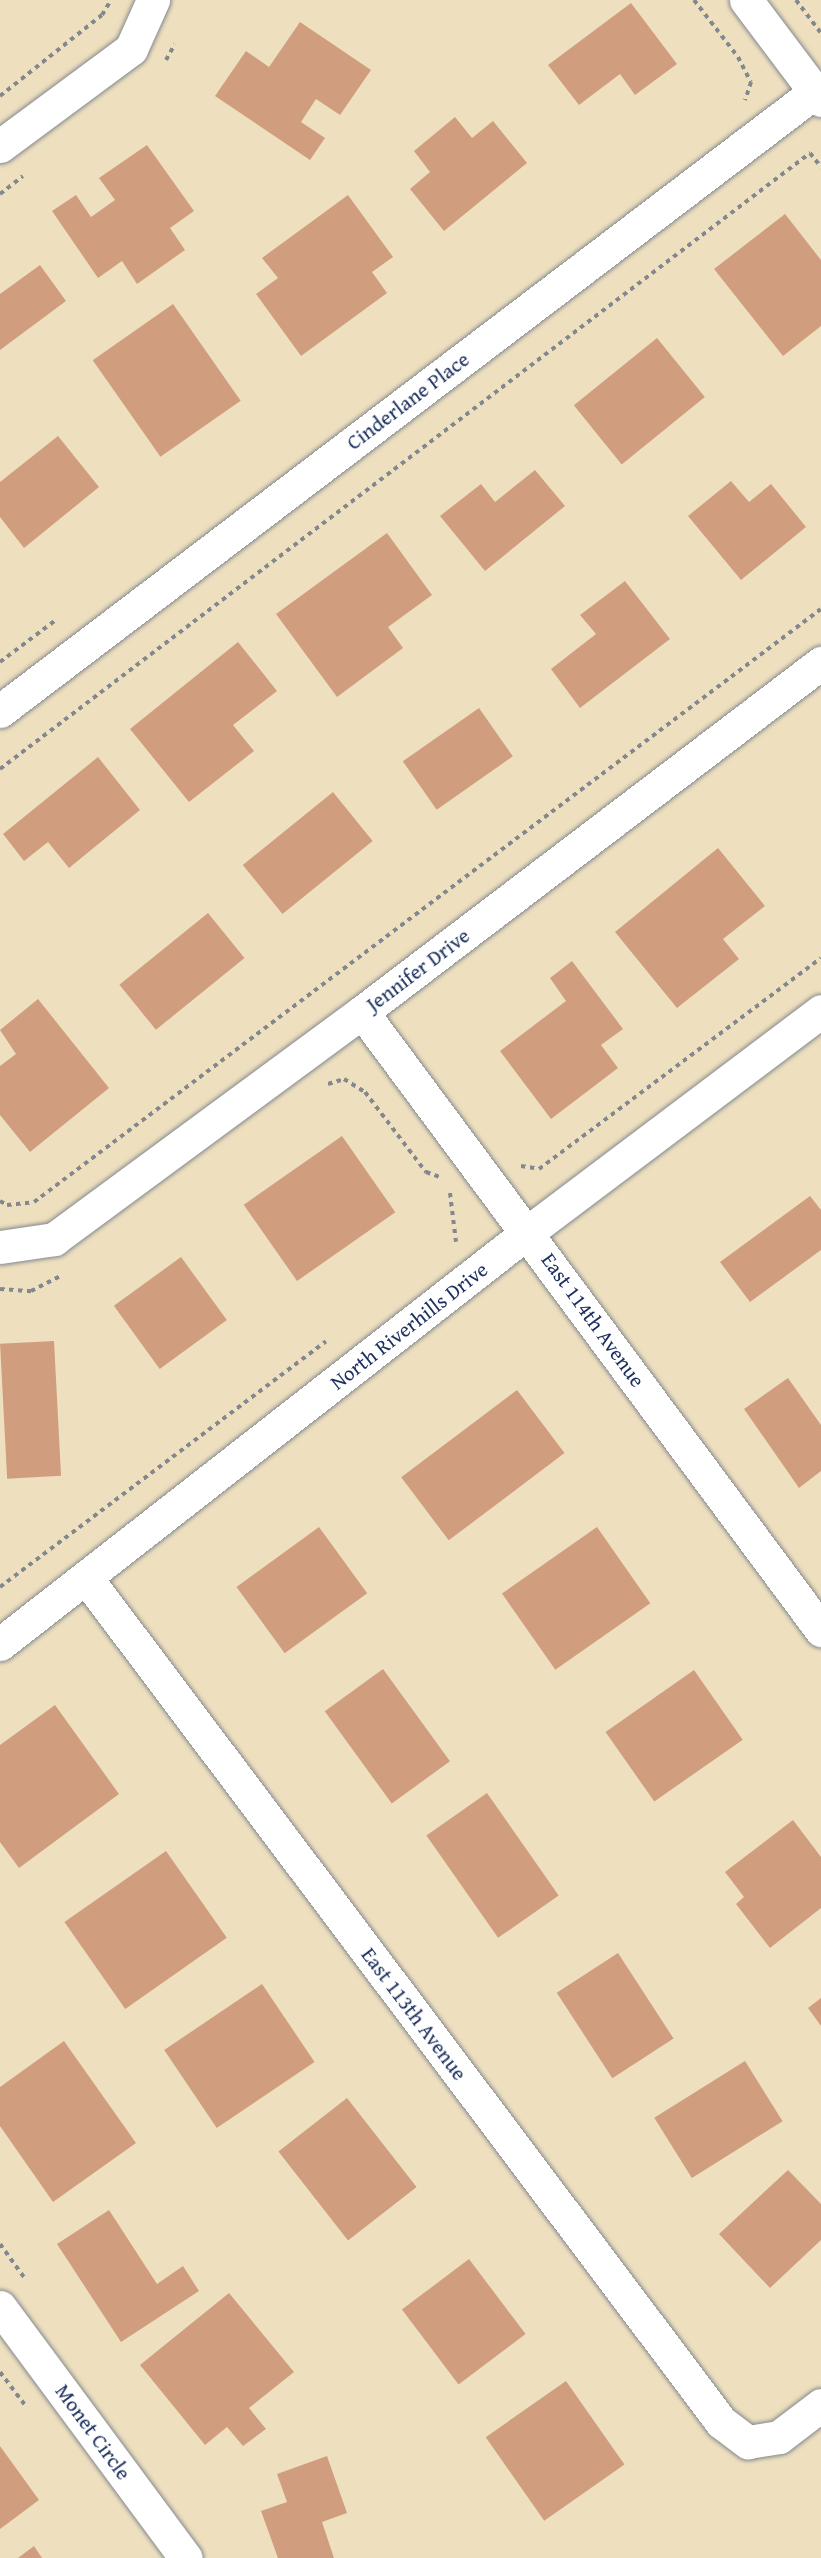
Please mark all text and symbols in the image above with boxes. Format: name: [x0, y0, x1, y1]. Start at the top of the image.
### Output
street label: Cinderlane Place: [342, 347, 474, 455]
street label: Jennifer Drive: [361, 923, 475, 1017]
street label: East 114th Avenue: [536, 1248, 650, 1392]
street label: North Riverhills Drive: [325, 1257, 493, 1395]
street label: East 113th Avenue: [356, 1943, 472, 2085]
street label: Monet Circle: [50, 2379, 136, 2485]

